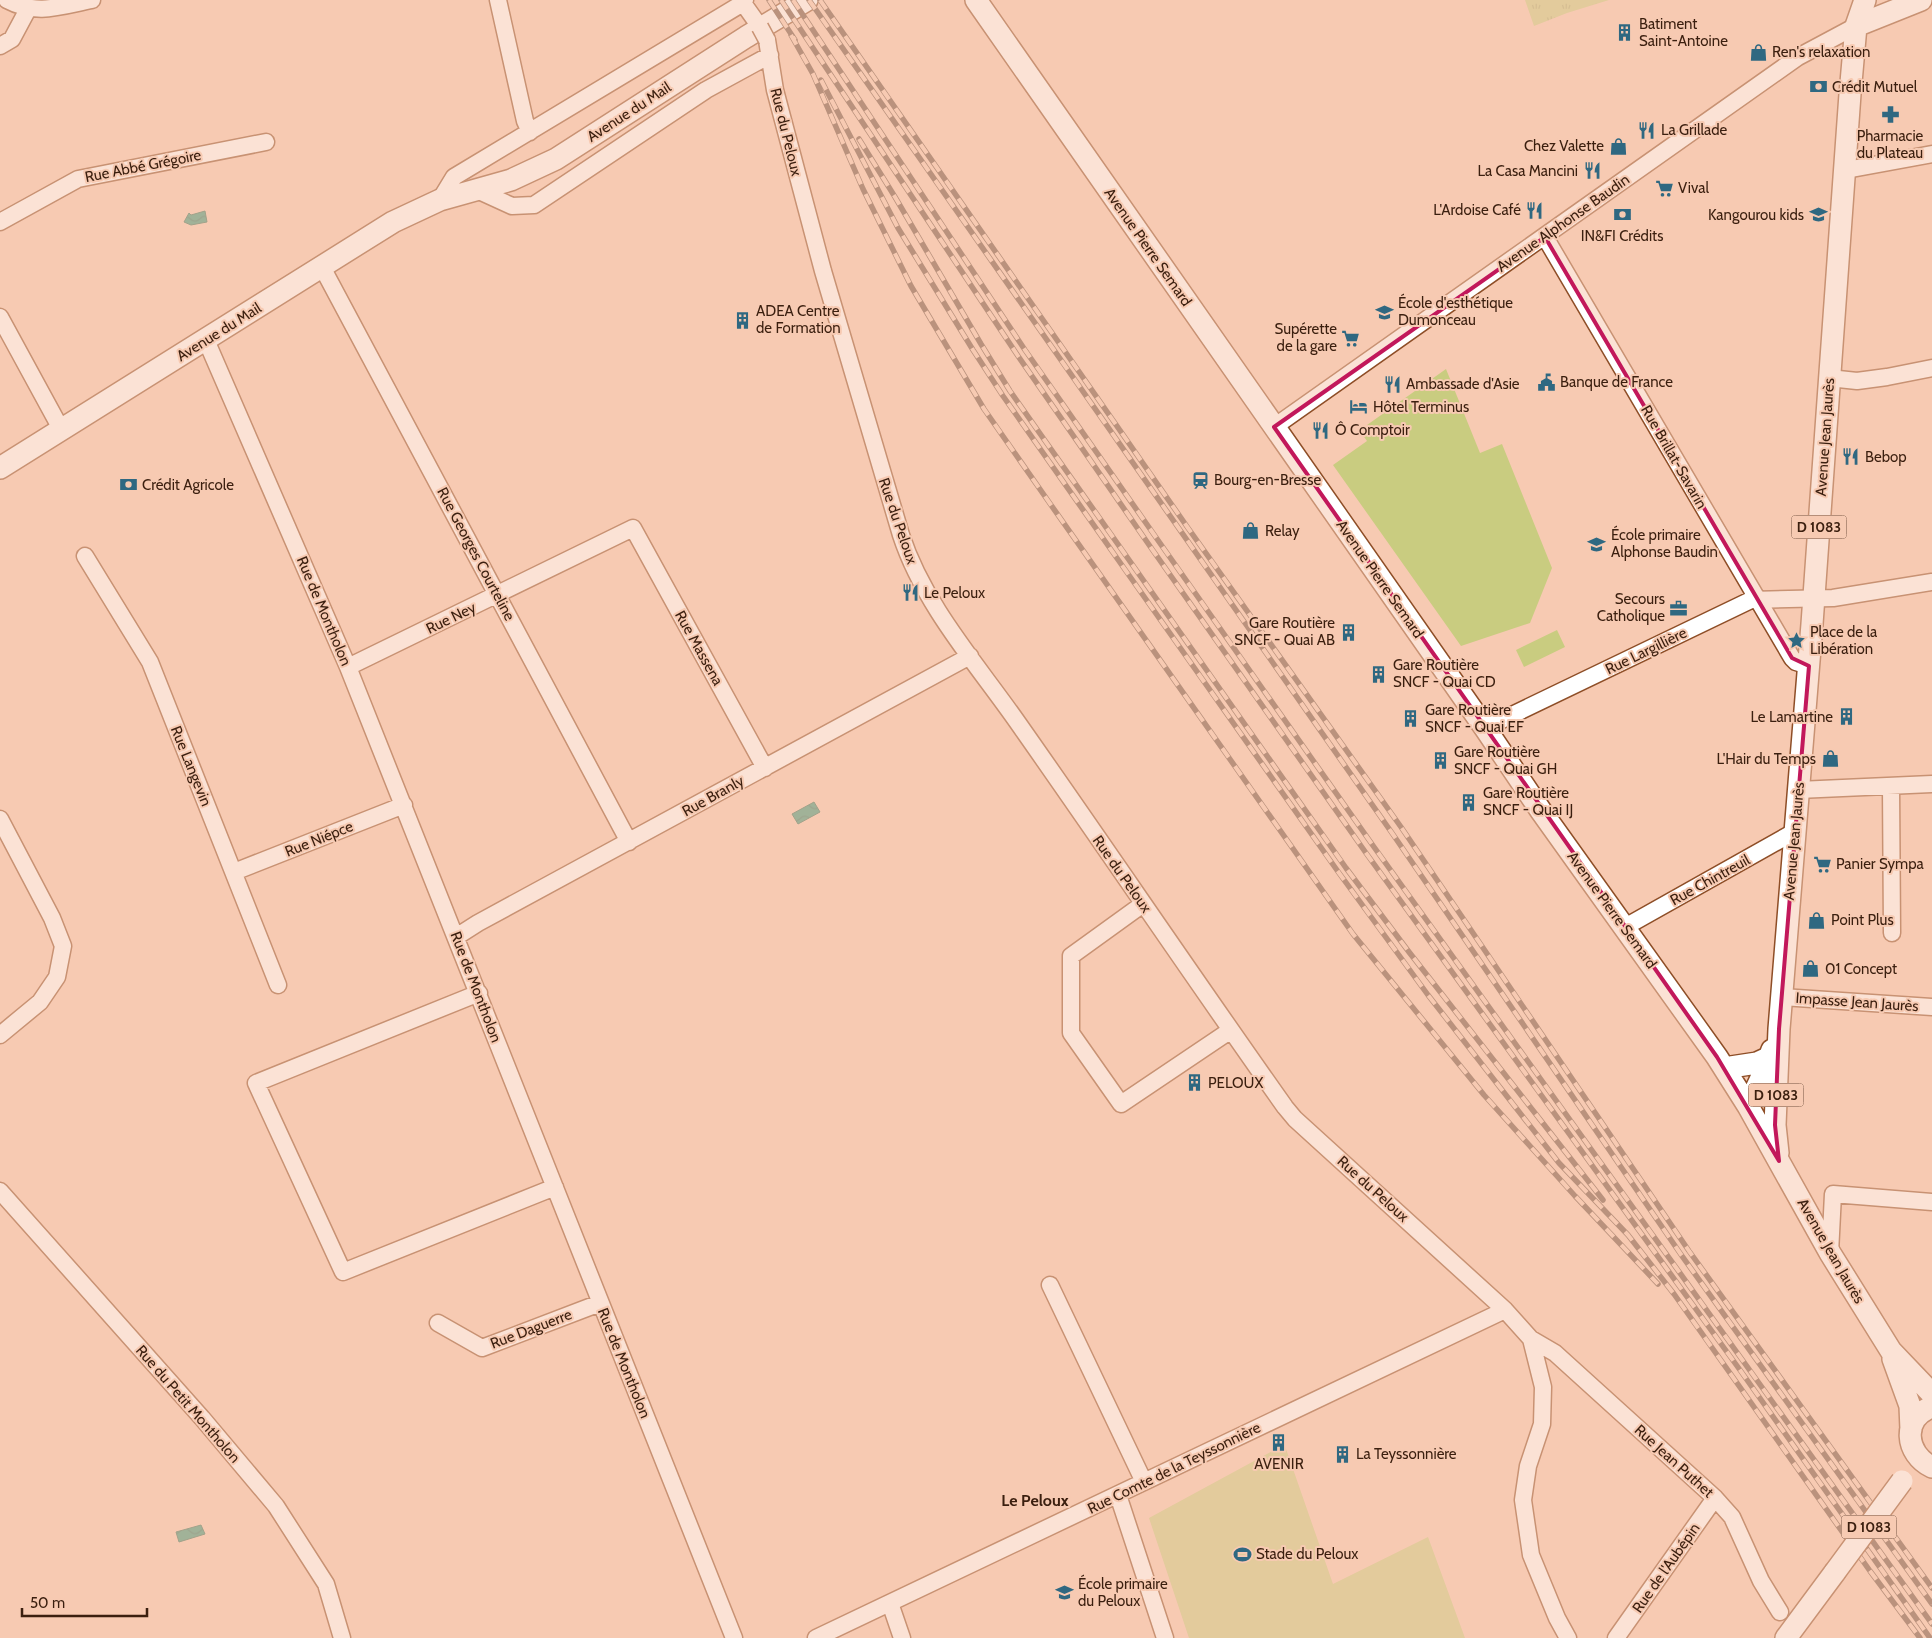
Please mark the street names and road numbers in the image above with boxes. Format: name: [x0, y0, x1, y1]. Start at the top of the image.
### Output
street label: Avenue du Mail: [584, 78, 675, 146]
street label: Rue du Peloux: [766, 86, 806, 178]
street label: Rue Abbé Grégoire: [83, 146, 203, 186]
street label: Avenue Alphonse Baudin: [1493, 170, 1633, 276]
street label: Avenue Pierre Semard: [1100, 184, 1196, 310]
street label: Avenue du Mail: [173, 299, 265, 365]
street label: Avenue Jean Jaurès: [1812, 377, 1838, 497]
street label: Rue Brillat-Savarin: [1637, 402, 1711, 512]
street label: Rue du Peloux: [875, 475, 921, 567]
street label: Rue Georges Courteline: [433, 484, 519, 624]
street label: Avenue Pierre Semard: [1332, 516, 1428, 642]
road number: D 1083: [1792, 516, 1846, 538]
street label: Rue de Montholon: [293, 554, 355, 668]
street label: Rue Ney: [423, 598, 479, 638]
street label: Rue Massena: [671, 607, 727, 689]
street label: Rue Largillière: [1602, 623, 1690, 678]
street label: Rue Langevin: [167, 723, 215, 809]
street label: Rue Branly: [679, 771, 747, 820]
street label: Avenue Jean Jaurès: [1780, 781, 1808, 901]
street label: Rue Niépce: [282, 817, 356, 861]
street label: Rue du Peloux: [1089, 832, 1155, 916]
street label: Avenue Pierre Semard: [1563, 848, 1661, 972]
street label: Rue Chintreuil: [1667, 850, 1753, 909]
street label: Rue de Montholon: [447, 929, 505, 1045]
street label: Impasse Jean Jaurès: [1795, 989, 1919, 1015]
road number: D 1083: [1748, 1084, 1804, 1106]
street label: Rue du Peloux: [1334, 1152, 1412, 1226]
street label: Avenue Jean Jaurès: [1794, 1195, 1868, 1307]
street label: Rue Daguerre: [488, 1305, 575, 1353]
street label: Rue de Montholon: [594, 1305, 654, 1421]
street label: Rue du Petit Montholon: [132, 1341, 244, 1467]
street label: Rue Comte de la Teyssonnière: [1085, 1418, 1264, 1518]
street label: Rue Jean Puthet: [1631, 1421, 1717, 1501]
road number: D 1083: [1842, 1515, 1896, 1538]
street label: Rue de l'Aubépin: [1628, 1520, 1704, 1616]

